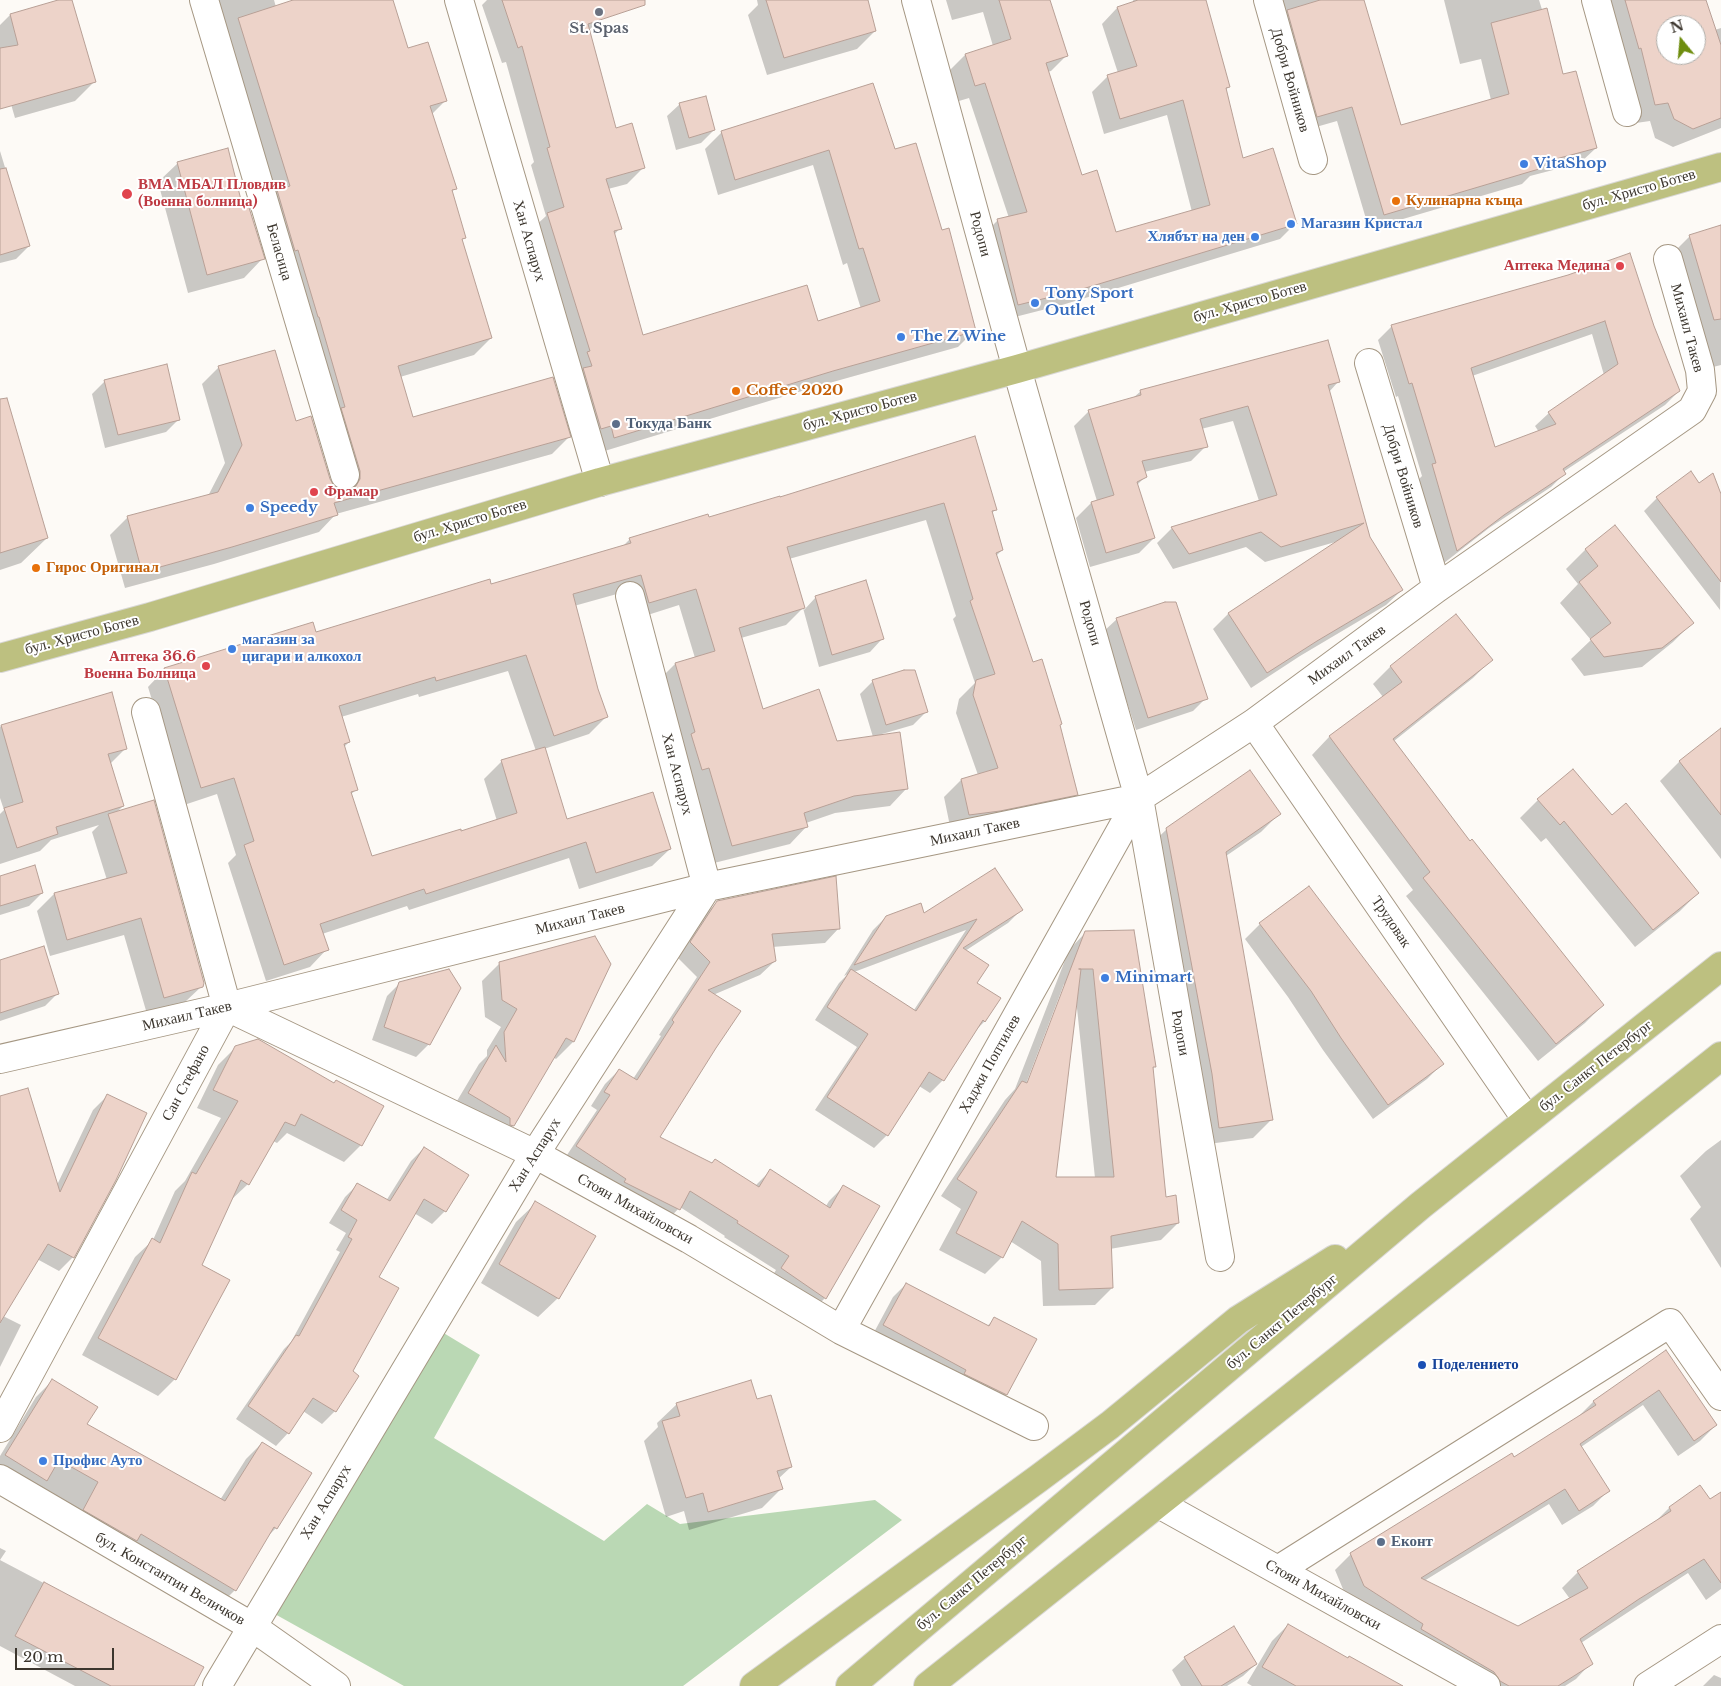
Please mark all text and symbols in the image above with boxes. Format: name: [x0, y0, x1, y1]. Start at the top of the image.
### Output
marker: St. Spas: [593, 6, 605, 18]
north arrow: [1656, 15, 1706, 65]
text: N: [1668, 16, 1686, 37]
place label: St. Spas: [569, 20, 629, 38]
street label: Добри Войников: [1266, 26, 1314, 134]
place label: VitaShop: [1534, 155, 1607, 173]
marker: VitaShop: [1518, 158, 1530, 170]
street label: бул. Христо Ботев: [1580, 165, 1698, 215]
place label: ВМА МБАЛ Пловдив (Военна болница): [138, 176, 286, 211]
marker: ВМА МБАЛ Пловдив (Военна болница): [120, 187, 134, 201]
place label: Кулинарна къща: [1406, 192, 1523, 210]
marker: Кулинарна къща: [1390, 195, 1402, 207]
street label: Хан Аспарух: [509, 198, 549, 284]
street label: Родопи: [965, 209, 995, 259]
place label: Магазин Кристал: [1301, 215, 1422, 233]
marker: Магазин Кристал: [1285, 218, 1297, 230]
street label: Беласица: [262, 221, 296, 283]
place label: Хлябът на ден: [1147, 228, 1245, 246]
marker: Хлябът на ден: [1249, 231, 1261, 243]
place label: Аптека Медина: [1504, 257, 1610, 275]
marker: Аптека Медина: [1614, 260, 1626, 272]
street label: бул. Христо Ботев: [1191, 277, 1309, 327]
street label: Михаил Такев: [1666, 282, 1708, 374]
place label: Tony Sport Outlet: [1045, 285, 1134, 320]
marker: Tony Sport Outlet: [1029, 297, 1041, 309]
place label: The Z Wine: [911, 328, 1006, 346]
marker: The Z Wine: [895, 331, 907, 343]
place label: Coffee 2020: [746, 382, 843, 400]
marker: Coffee 2020: [730, 385, 742, 397]
street label: бул. Христо Ботев: [801, 387, 919, 435]
place label: Токуда Банк: [626, 415, 712, 433]
marker: Токуда Банк: [610, 418, 622, 430]
street label: Добри Войников: [1379, 422, 1427, 530]
place label: Фрамар: [324, 483, 379, 501]
marker: Фрамар: [308, 486, 320, 498]
street label: бул. Христо Ботев: [411, 495, 529, 547]
place label: Speedy: [260, 499, 318, 517]
marker: Speedy: [244, 502, 256, 514]
place label: Гирос Оригинал: [46, 559, 159, 577]
marker: Гирос Оригинал: [30, 562, 42, 574]
street label: Родопи: [1075, 598, 1105, 648]
street label: бул. Христо Ботев: [23, 611, 141, 659]
street label: Михаил Такев: [1305, 621, 1389, 689]
place label: магазин за цигари и алкохол: [242, 631, 361, 666]
marker: магазин за цигари и алкохол: [226, 643, 238, 655]
place label: Аптека 36.6 Военна Болница: [84, 648, 196, 683]
marker: Аптека 36.6 Военна Болница: [200, 660, 212, 672]
street label: Хан Аспарух: [657, 731, 697, 817]
street label: Михаил Такев: [929, 814, 1021, 850]
street label: Трудовак: [1367, 893, 1415, 951]
street label: Михаил Такев: [534, 899, 626, 939]
place label: Minimart: [1115, 969, 1192, 987]
marker: Minimart: [1099, 972, 1111, 984]
street label: Михаил Такев: [141, 997, 233, 1035]
street label: Родопи: [1167, 1009, 1193, 1057]
street label: Хаджи Поптилев: [955, 1012, 1025, 1116]
street label: бул. Санкт Петербург: [1536, 1016, 1656, 1116]
street label: Сан Стефано: [158, 1042, 214, 1124]
street label: Хан Аспарух: [505, 1115, 565, 1195]
street label: Стоян Михайловски: [574, 1170, 696, 1248]
street label: бул. Санкт Петербург: [1223, 1271, 1341, 1373]
place label: Поделението: [1432, 1356, 1519, 1374]
marker: Поделението: [1416, 1359, 1428, 1371]
place label: Профис Ауто: [53, 1452, 142, 1470]
marker: Профис Ауто: [37, 1455, 49, 1467]
street label: Хан Аспарух: [297, 1461, 355, 1543]
street label: бул. Константин Величков: [92, 1529, 248, 1629]
street label: бул. Санкт Петербург: [913, 1532, 1031, 1634]
place label: Еконт: [1391, 1533, 1433, 1551]
marker: Еконт: [1375, 1536, 1387, 1548]
street label: Стоян Михайловски: [1262, 1556, 1384, 1634]
scale bar: [18, 1638, 116, 1670]
text: 20 m: [23, 1647, 63, 1666]

